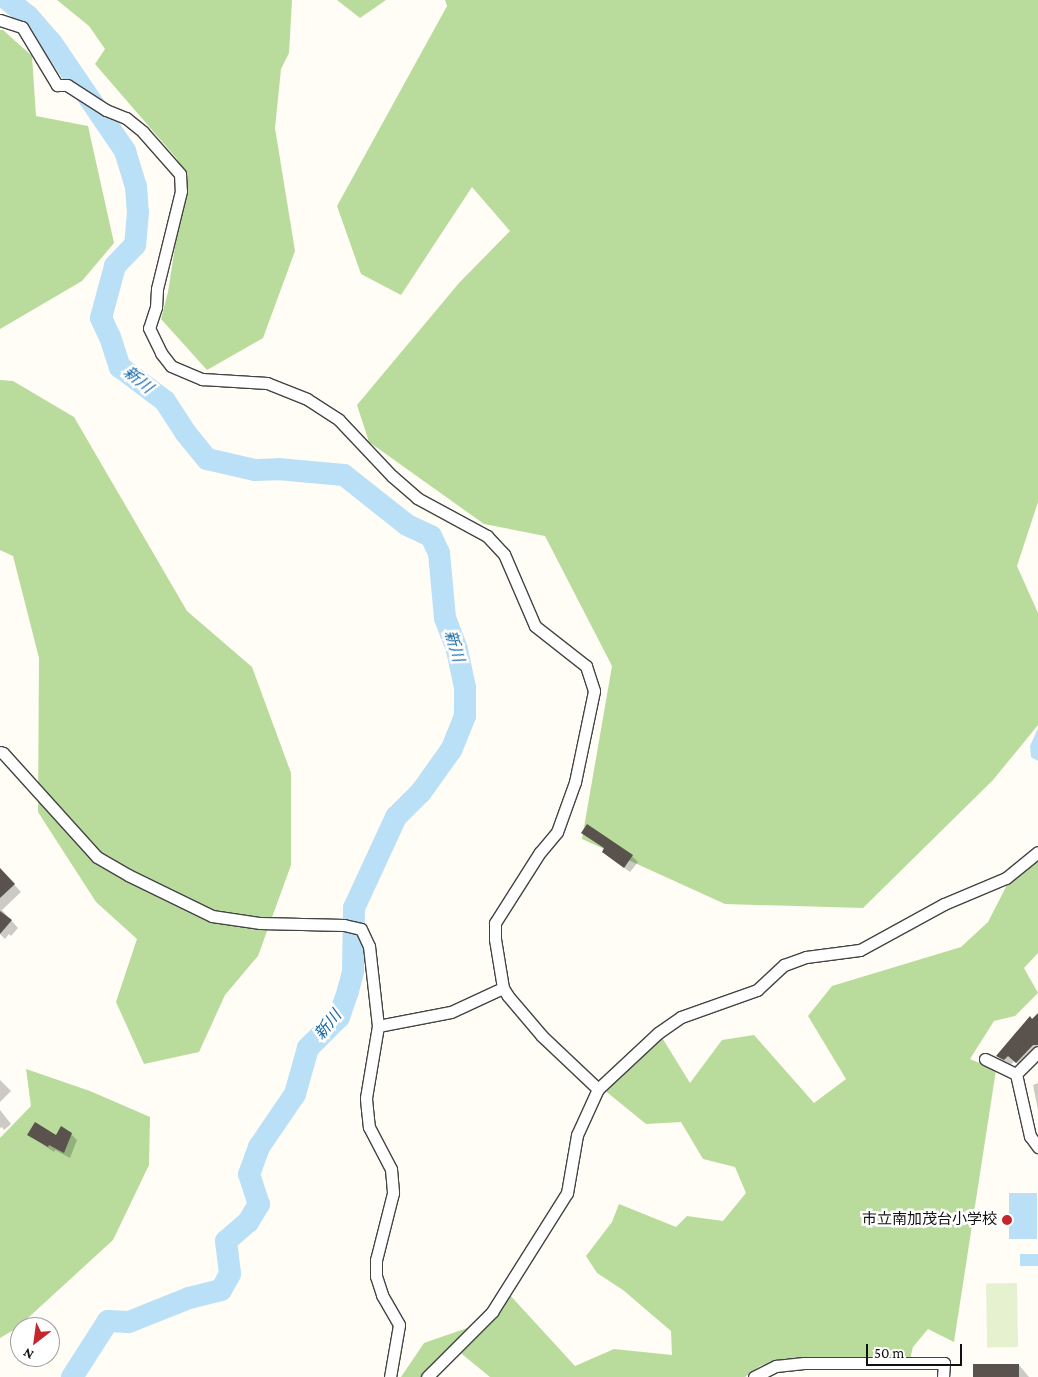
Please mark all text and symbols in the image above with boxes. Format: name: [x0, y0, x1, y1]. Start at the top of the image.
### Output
water label: 新川: [120, 362, 156, 398]
water label: 新川: [440, 628, 468, 664]
water label: 新川: [310, 1007, 346, 1043]
place label: 市立南加茂台小学校: [862, 1211, 997, 1229]
marker: 市立南加茂台小学校: [1001, 1214, 1013, 1226]
north arrow: [10, 1317, 60, 1367]
scale bar: [868, 1334, 964, 1366]
text: N: [20, 1345, 36, 1363]
text: 50 m: [874, 1345, 904, 1361]

